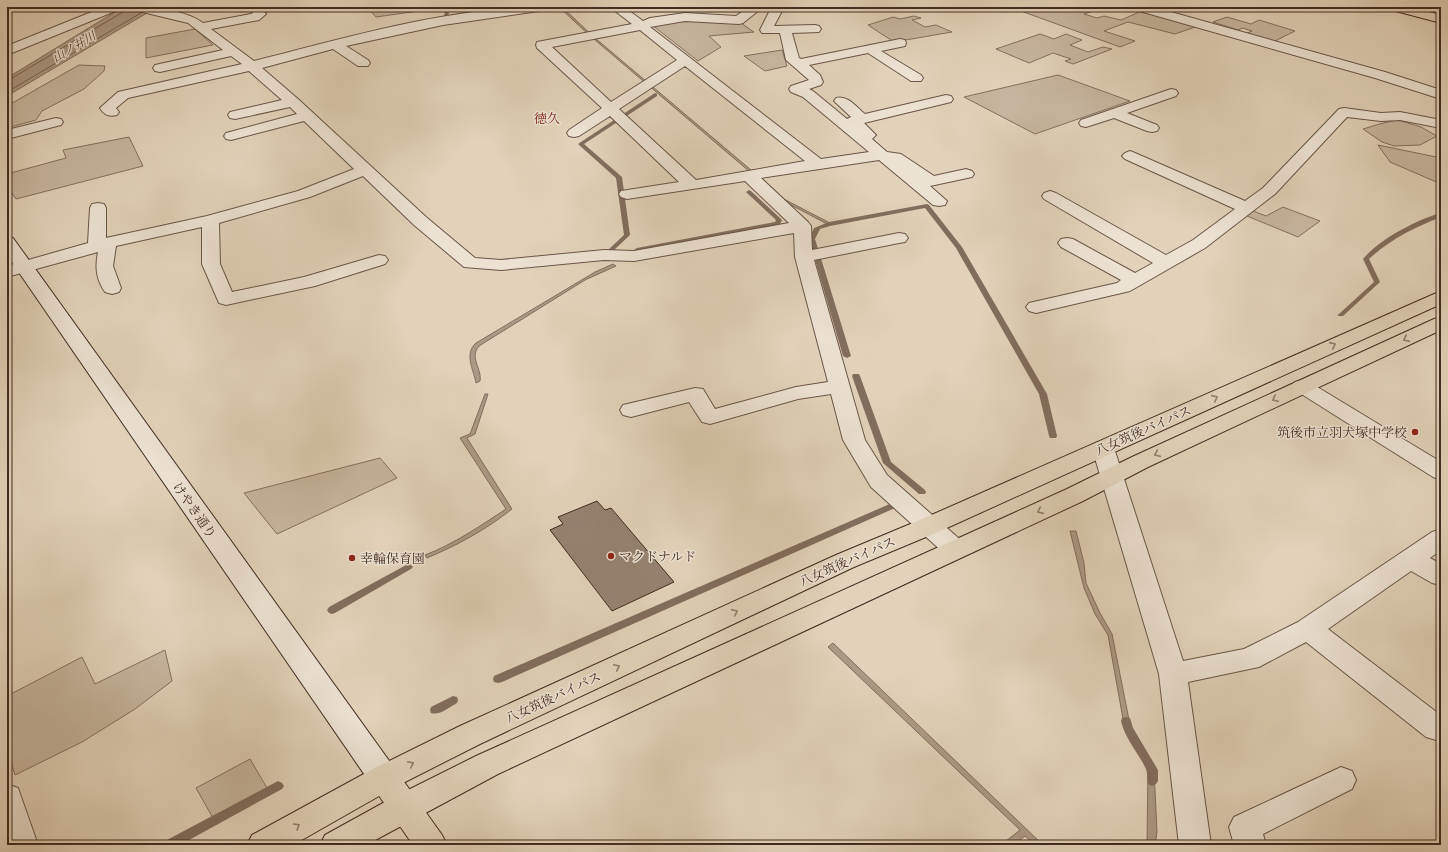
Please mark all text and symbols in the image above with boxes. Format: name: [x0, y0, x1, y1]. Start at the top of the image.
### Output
water label: 山ノ井川: [49, 27, 100, 66]
district label: 徳久: [534, 110, 560, 128]
one-way arrow: [1402, 334, 1410, 342]
one-way arrow: [1329, 342, 1337, 350]
one-way arrow: [1211, 394, 1218, 402]
one-way arrow: [1271, 394, 1279, 402]
street label: 八女筑後バイパス: [1092, 402, 1194, 460]
place label: 筑後市立羽犬塚中学校: [1277, 424, 1407, 442]
marker: 筑後市立羽犬塚中学校: [1410, 427, 1420, 437]
one-way arrow: [1154, 449, 1161, 457]
street label: けやき通り: [168, 479, 220, 542]
one-way arrow: [1037, 506, 1044, 514]
street label: 八女筑後バイパス: [796, 533, 898, 591]
place label: マクドナルド: [619, 548, 696, 566]
place label: 幸輪保育園: [360, 550, 425, 568]
marker: マクドナルド: [606, 551, 616, 561]
marker: 幸輪保育園: [347, 553, 357, 563]
one-way arrow: [731, 609, 739, 617]
one-way arrow: [613, 664, 621, 672]
street label: 八女筑後バイパス: [503, 668, 604, 728]
one-way arrow: [407, 762, 415, 769]
one-way arrow: [293, 823, 300, 830]

